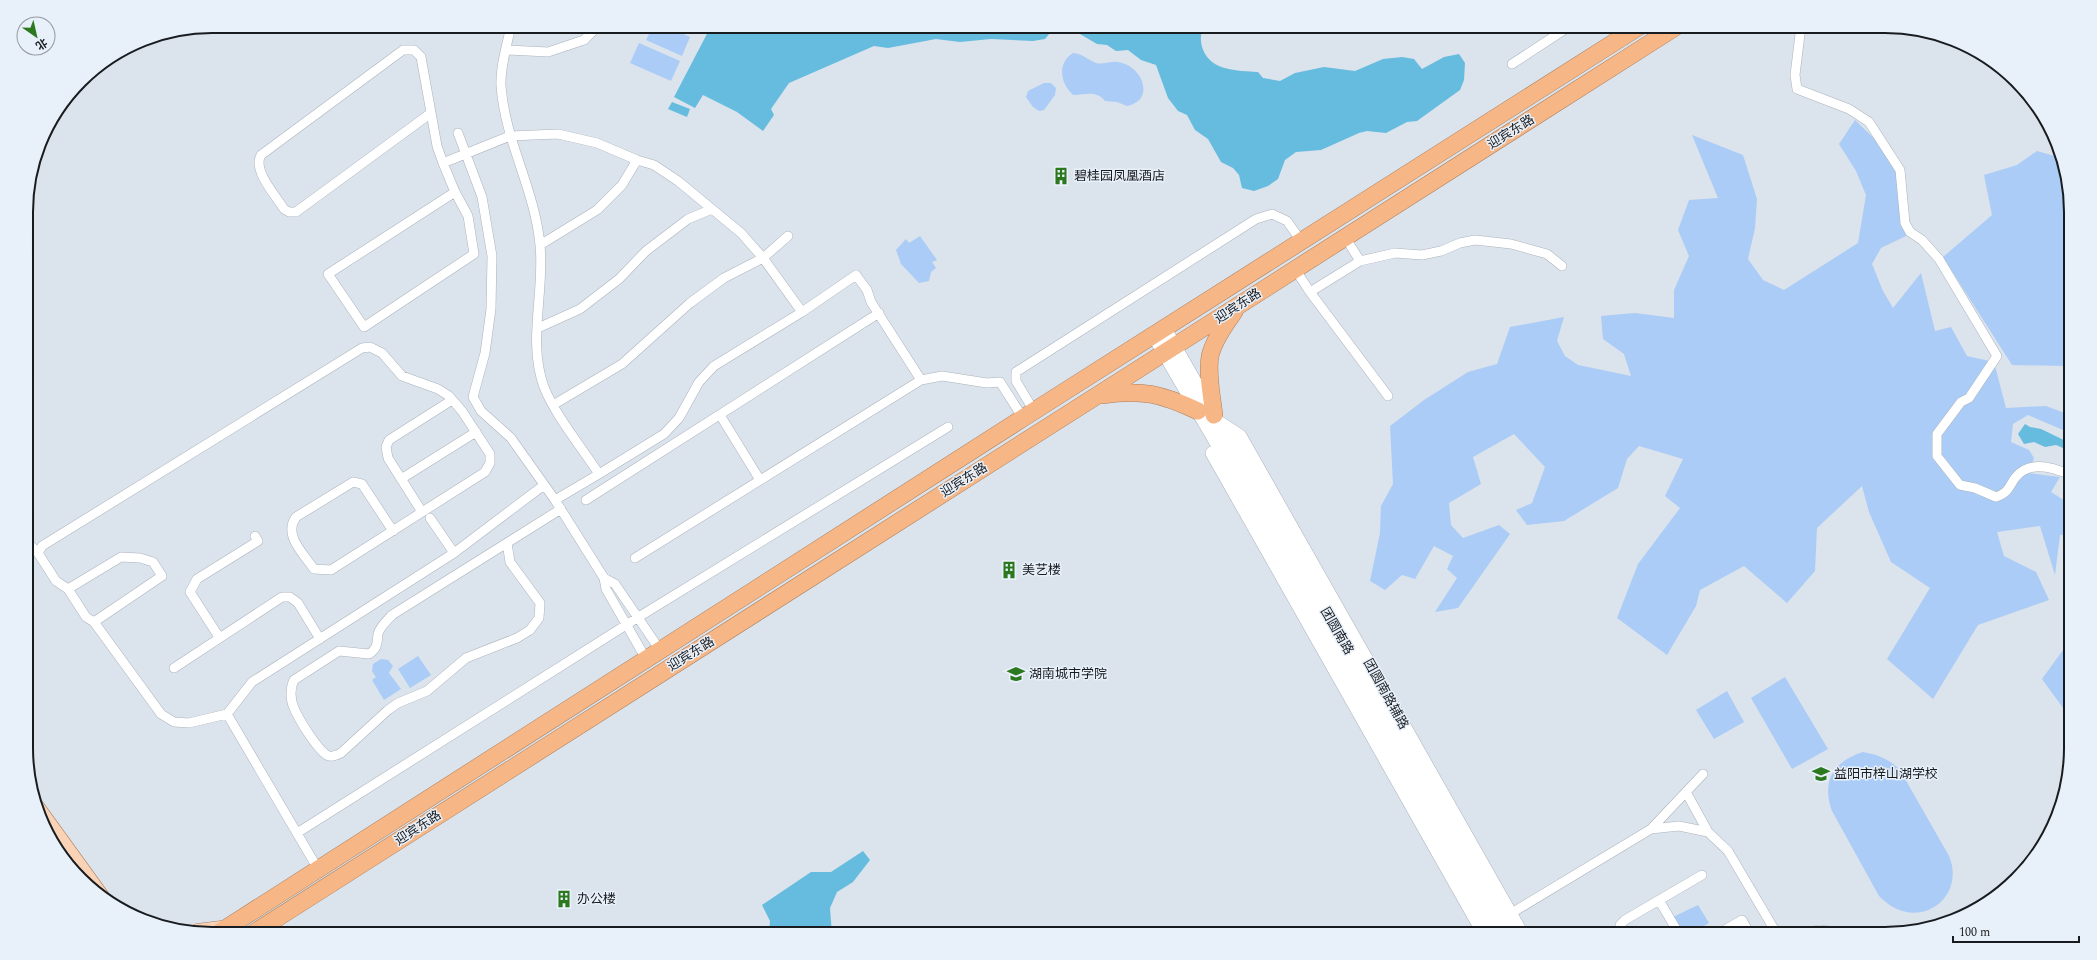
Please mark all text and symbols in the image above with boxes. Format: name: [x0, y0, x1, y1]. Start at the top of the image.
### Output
north arrow: [16, 16, 56, 56]
text: 北: [32, 34, 51, 54]
street label: 迎宾东路: [1484, 110, 1538, 154]
building icon: 碧桂园凤凰酒店: [1051, 166, 1071, 186]
place label: 碧桂园凤凰酒店: [1074, 166, 1165, 186]
street label: 迎宾东路: [1211, 283, 1265, 329]
street label: 迎宾东路: [937, 458, 991, 502]
building icon: 美艺楼: [999, 560, 1019, 580]
place label: 美艺楼: [1022, 560, 1061, 580]
street label: 团圆南路: [1315, 603, 1359, 659]
street label: 迎宾东路: [664, 632, 718, 676]
street label: 团圆南路辅路: [1358, 655, 1414, 733]
school or university icon: 湖南城市学院: [1006, 664, 1026, 684]
place label: 湖南城市学院: [1029, 664, 1107, 684]
school or university icon: 益阳市梓山湖学校: [1811, 764, 1831, 784]
place label: 益阳市梓山湖学校: [1834, 764, 1938, 784]
street label: 迎宾东路: [391, 805, 445, 851]
building icon: 办公楼: [554, 889, 574, 909]
place label: 办公楼: [577, 889, 616, 909]
scale bar: [1953, 918, 2079, 944]
text: 100 m: [1959, 923, 1990, 942]

